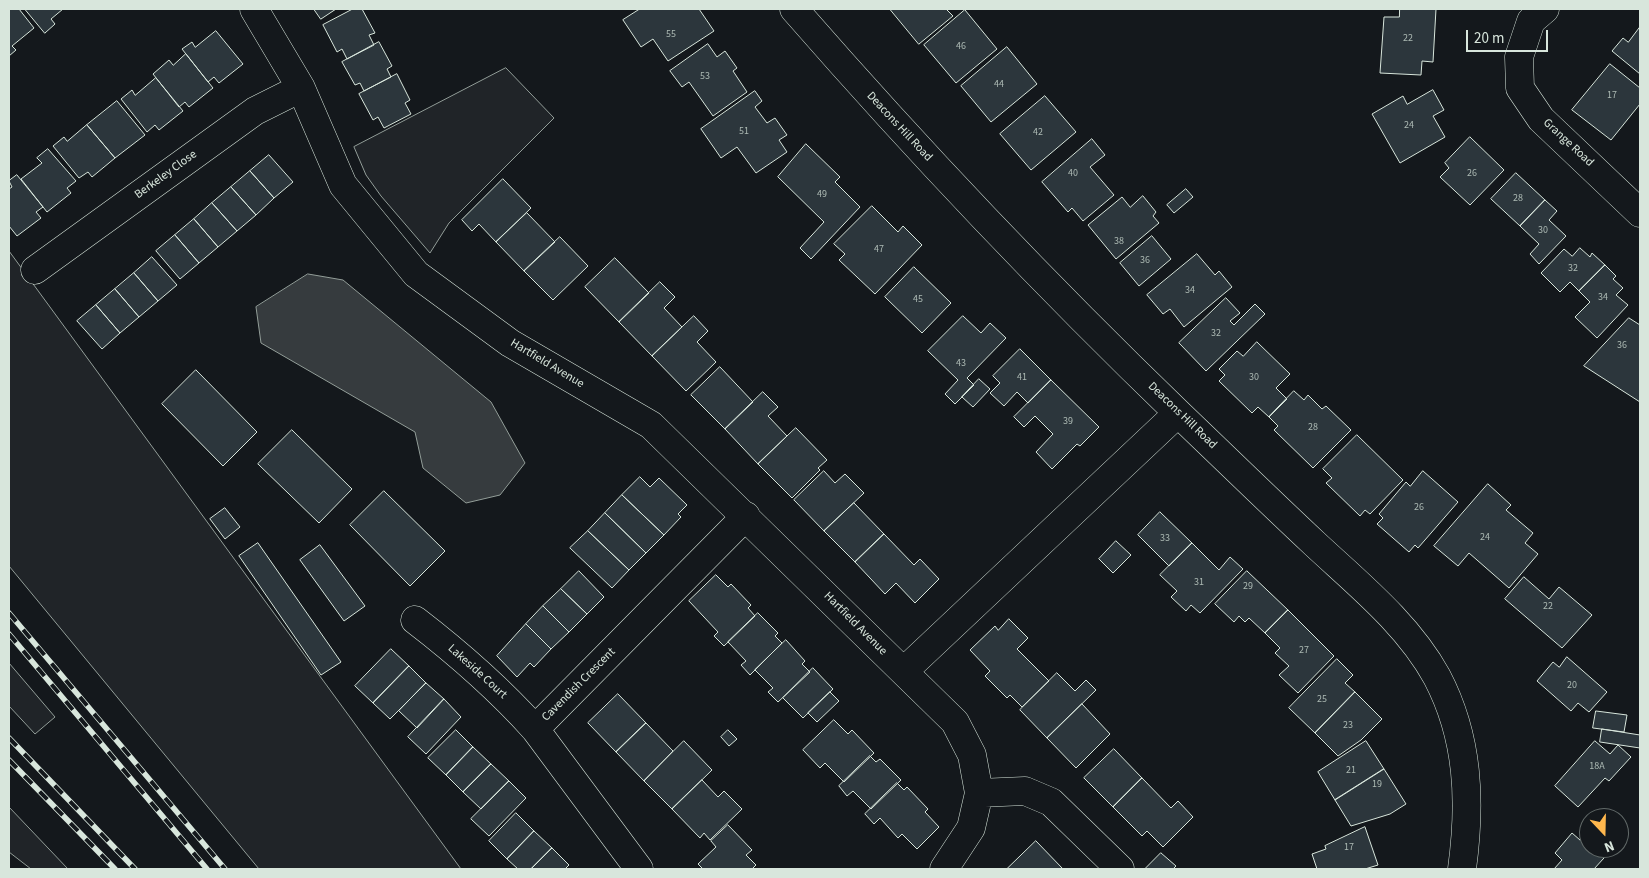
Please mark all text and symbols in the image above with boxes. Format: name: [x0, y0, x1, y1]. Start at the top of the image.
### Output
scale bar: [1469, 20, 1552, 52]
text: 20 m: [1474, 28, 1504, 49]
house number: 55: [666, 29, 676, 41]
house number: 22: [1403, 33, 1413, 45]
house number: 46: [956, 41, 966, 53]
house number: 53: [700, 71, 710, 83]
house number: 44: [994, 79, 1004, 91]
street label: Deacons Hill Road: [863, 89, 935, 165]
house number: 17: [1607, 90, 1617, 102]
street label: Grange Road: [1540, 116, 1596, 170]
house number: 24: [1404, 120, 1414, 132]
house number: 51: [739, 126, 749, 138]
house number: 42: [1033, 127, 1043, 139]
street label: Berkeley Close: [132, 148, 200, 202]
house number: 40: [1068, 168, 1078, 180]
house number: 26: [1467, 168, 1477, 180]
house number: 49: [817, 189, 827, 201]
house number: 28: [1513, 193, 1523, 205]
house number: 30: [1538, 225, 1548, 237]
house number: 38: [1114, 236, 1124, 248]
house number: 47: [874, 244, 884, 256]
house number: 36: [1140, 255, 1150, 267]
house number: 32: [1568, 263, 1578, 275]
house number: 34: [1185, 285, 1195, 297]
house number: 34: [1598, 292, 1608, 304]
house number: 45: [913, 294, 923, 306]
house number: 32: [1211, 328, 1221, 340]
street label: Hartfield Avenue: [507, 336, 587, 392]
house number: 36: [1617, 340, 1627, 352]
house number: 43: [956, 358, 966, 370]
house number: 41: [1017, 372, 1027, 384]
house number: 30: [1249, 372, 1259, 384]
street label: Deacons Hill Road: [1145, 380, 1219, 452]
house number: 39: [1063, 416, 1073, 428]
house number: 28: [1308, 422, 1318, 434]
house number: 26: [1414, 502, 1424, 514]
house number: 24: [1480, 532, 1490, 544]
house number: 33: [1160, 533, 1170, 545]
house number: 31: [1194, 577, 1204, 589]
house number: 29: [1243, 581, 1253, 593]
street label: Hartfield Avenue: [820, 589, 890, 659]
house number: 22: [1543, 601, 1553, 613]
street label: Lakeside Court: [444, 642, 510, 702]
street label: Cavendish Crescent: [539, 645, 619, 725]
house number: 27: [1299, 645, 1309, 657]
house number: 20: [1567, 680, 1577, 692]
house number: 25: [1317, 694, 1327, 706]
house number: 23: [1343, 720, 1353, 732]
house number: 18A: [1589, 761, 1605, 773]
house number: 21: [1346, 765, 1356, 777]
house number: 19: [1372, 779, 1382, 791]
north arrow: [1579, 808, 1629, 858]
text: N: [1601, 835, 1617, 857]
house number: 17: [1344, 842, 1354, 854]

